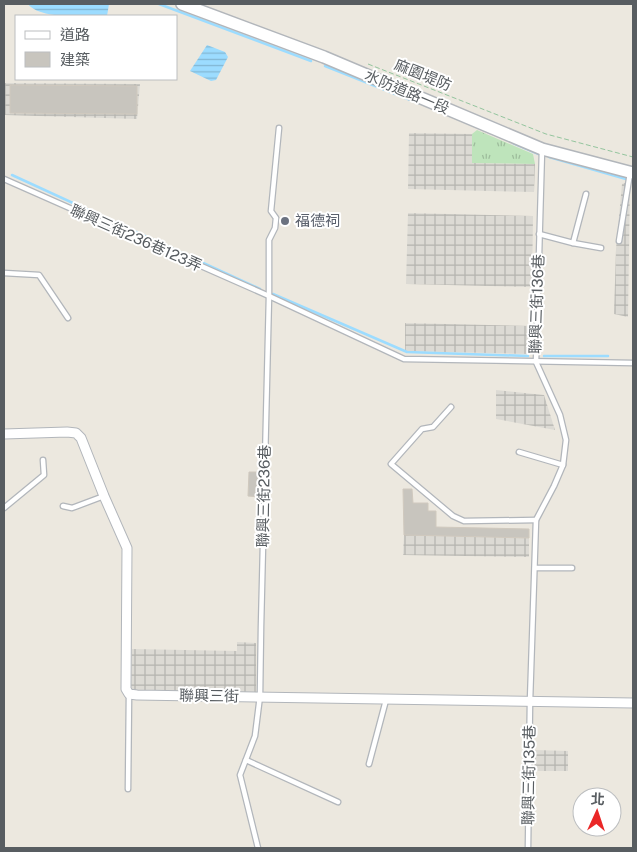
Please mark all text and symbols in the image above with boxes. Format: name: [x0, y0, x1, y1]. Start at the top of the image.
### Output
legend: [15, 15, 178, 80]
text: 道路: [60, 26, 90, 43]
text: 建築: [60, 51, 90, 68]
street label: 麻園堤防: [392, 55, 454, 94]
street label: 水防道路一段: [362, 66, 452, 117]
street label: 聯興三街236巷123弄: [68, 201, 205, 274]
place label: 福德祠: [295, 212, 340, 229]
marker: 福德祠: [279, 215, 291, 227]
street label: 聯興三街136巷: [526, 254, 547, 354]
street label: 聯興三街236巷: [254, 445, 273, 547]
street label: 聯興三街: [179, 686, 239, 705]
street label: 聯興三街135巷: [519, 725, 538, 825]
north arrow: [572, 787, 622, 837]
text: 北: [590, 791, 605, 807]

